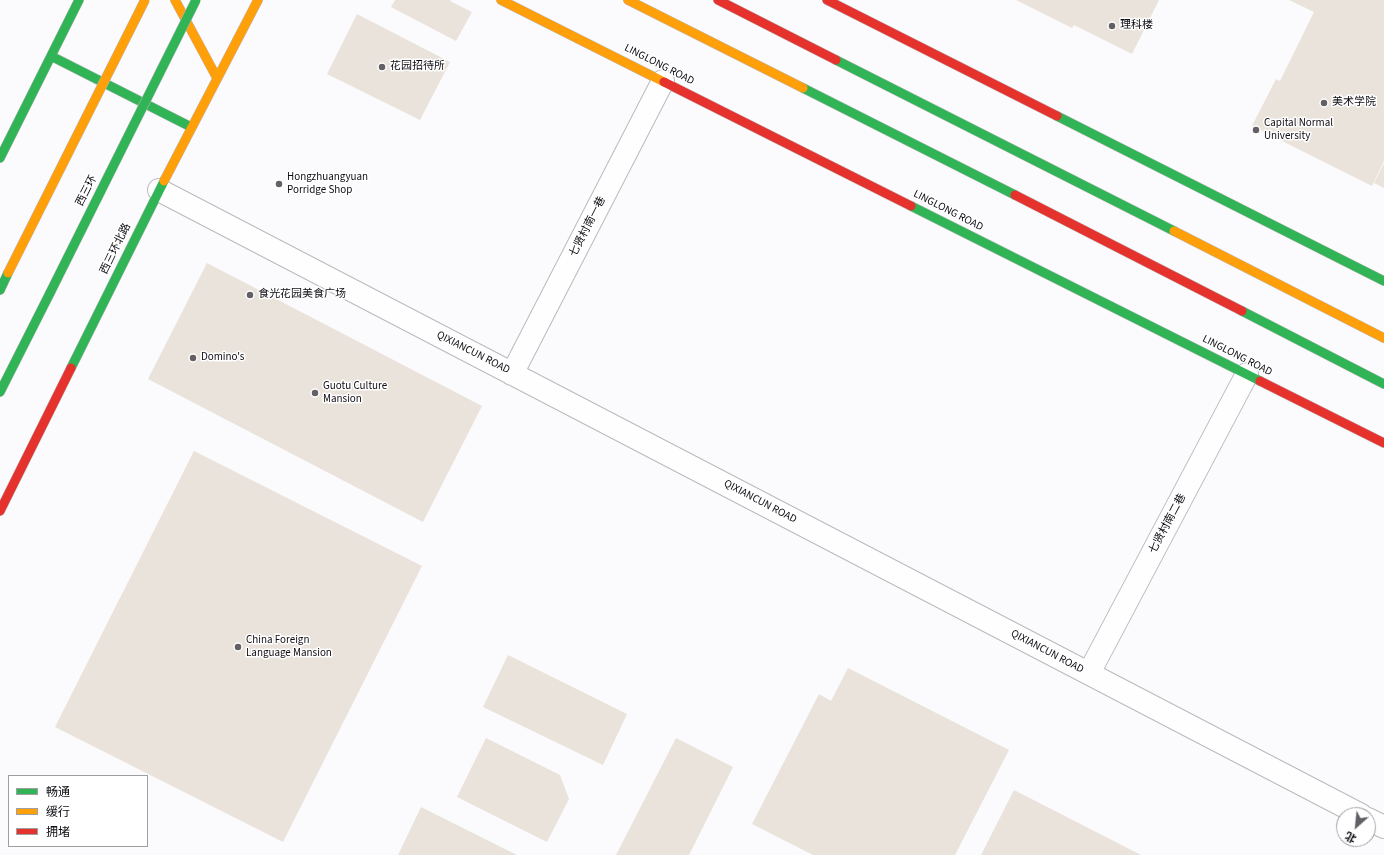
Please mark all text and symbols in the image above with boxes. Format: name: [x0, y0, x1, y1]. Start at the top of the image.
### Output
place label: 理科楼: [1120, 19, 1153, 33]
marker: 理科楼: [1107, 21, 1117, 31]
street label: LINGLONG ROAD: [622, 42, 696, 88]
place label: 花园招待所: [390, 60, 445, 74]
marker: 花园招待所: [377, 62, 387, 72]
place label: 美术学院: [1332, 96, 1376, 110]
marker: 美术学院: [1319, 98, 1329, 108]
place label: Capital Normal University: [1264, 117, 1333, 143]
marker: Capital Normal University: [1251, 125, 1261, 135]
place label: Hongzhuangyuan Porridge Shop: [287, 171, 368, 197]
street label: 西三环: [74, 173, 100, 209]
marker: Hongzhuangyuan Porridge Shop: [274, 179, 284, 189]
street label: LINGLONG ROAD: [911, 188, 985, 234]
street label: 七贤村南一巷: [567, 195, 609, 259]
street label: 西三环北路: [98, 221, 134, 277]
place label: 食光花园美食广场: [258, 288, 346, 302]
marker: 食光花园美食广场: [245, 290, 255, 300]
street label: QIXIANCUN ROAD: [434, 329, 512, 377]
street label: LINGLONG ROAD: [1200, 333, 1274, 379]
place label: Domino's: [201, 351, 244, 365]
marker: Domino's: [188, 353, 198, 363]
place label: Guotu Culture Mansion: [323, 380, 387, 406]
marker: Guotu Culture Mansion: [310, 388, 320, 398]
street label: QIXIANCUN ROAD: [721, 477, 799, 527]
street label: 七贤村南二巷: [1147, 492, 1189, 556]
street label: QIXIANCUN ROAD: [1008, 627, 1086, 677]
place label: China Foreign Language Mansion: [246, 634, 332, 660]
marker: China Foreign Language Mansion: [233, 642, 243, 652]
legend: [8, 775, 148, 847]
text: 畅通: [46, 784, 70, 801]
text: 缓行: [46, 804, 70, 821]
north arrow: [1336, 807, 1376, 847]
text: 拥堵: [46, 824, 70, 841]
text: 北: [1342, 828, 1359, 846]

